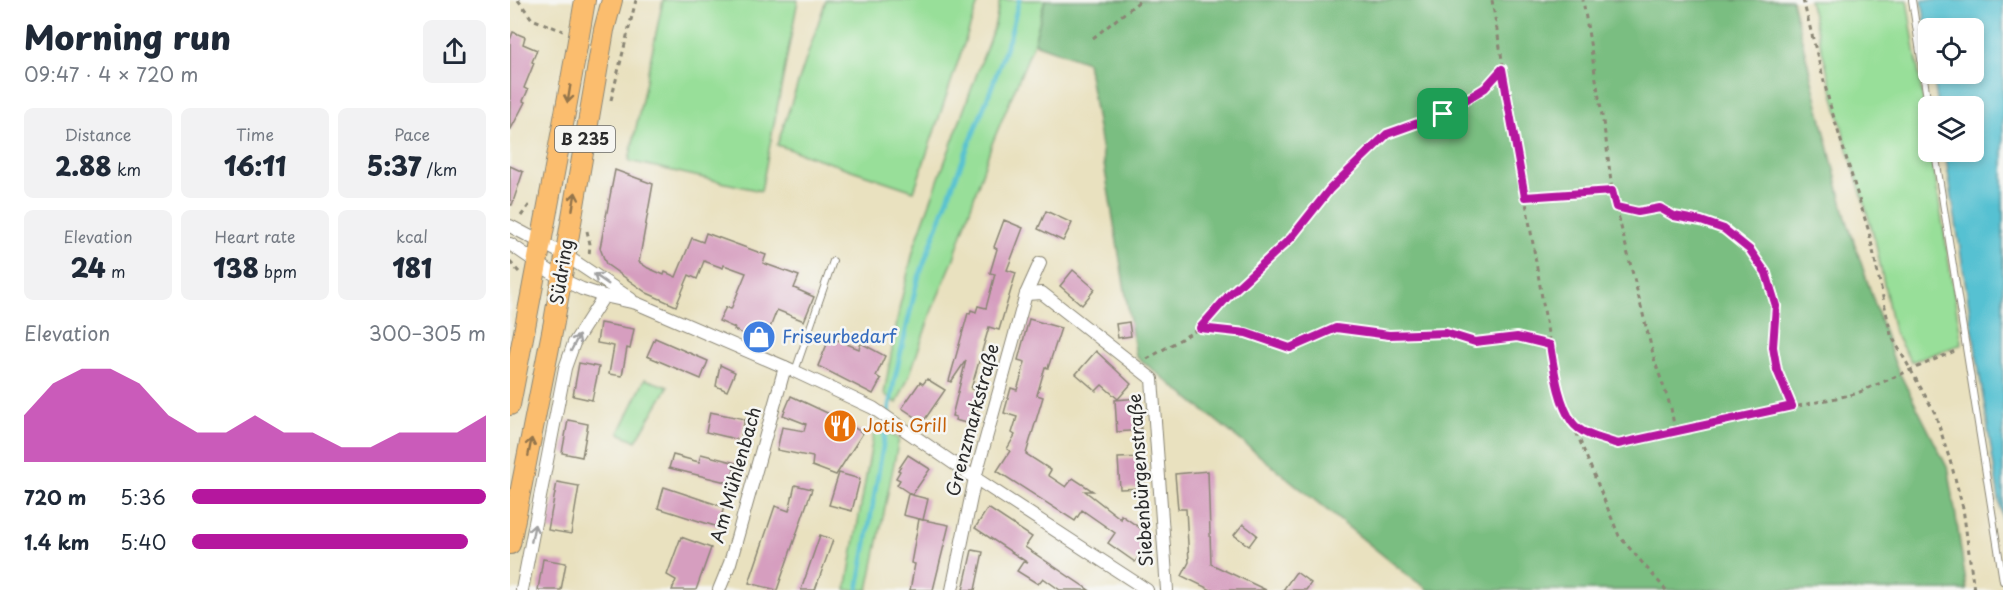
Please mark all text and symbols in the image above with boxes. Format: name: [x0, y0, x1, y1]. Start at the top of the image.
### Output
text: Morning run: [24, 11, 231, 61]
map controls: [1918, 18, 1984, 162]
button: locate: [1918, 18, 1984, 84]
button: share: [423, 20, 486, 83]
text: 09:47 · 4 × 720 m: [24, 59, 199, 89]
one-way arrow: [563, 84, 574, 104]
pin: [1417, 88, 1468, 139]
button: layers: [1918, 96, 1984, 162]
icon: arrive: [1426, 97, 1459, 130]
text: Distance: [64, 122, 132, 146]
text: Time: [236, 122, 274, 146]
text: Pace: [394, 122, 430, 146]
road number: B 235: [555, 126, 615, 152]
text: 2.88: [55, 146, 112, 185]
text: 16:11: [224, 146, 286, 185]
text: 5:37: [367, 146, 421, 185]
text: km: [112, 157, 141, 181]
text: /km: [421, 157, 457, 181]
one-way arrow: [569, 192, 580, 211]
text: Elevation: [63, 224, 133, 248]
text: Heart rate: [215, 224, 295, 248]
text: kcal: [396, 224, 428, 248]
street label: Südring: [542, 237, 579, 307]
text: 24: [71, 248, 106, 287]
text: 138: [213, 248, 259, 287]
text: 181: [392, 248, 432, 287]
text: m: [106, 259, 125, 283]
text: bpm: [259, 259, 297, 283]
one-way arrow: [593, 273, 610, 285]
text: Elevation: [24, 318, 110, 348]
text: 300–305 m: [369, 318, 486, 348]
shop icon: Friseurbedarf: [741, 319, 777, 355]
place label: Friseurbedarf: [782, 322, 898, 349]
one-way arrow: [570, 334, 581, 352]
street label: Grenzmarkstraße: [938, 340, 1005, 499]
street label: Siebenbürgenstraße: [1120, 393, 1159, 567]
street label: Am Mühlenbach: [702, 403, 767, 546]
restaurant icon: Jotis Grill: [822, 408, 858, 444]
place label: Jotis Grill: [863, 411, 947, 438]
one-way arrow: [525, 438, 536, 457]
text: 720 m: [24, 482, 86, 512]
text: 5:36: [120, 482, 166, 512]
one-way arrow: [528, 523, 539, 543]
text: 1.4 km: [24, 527, 90, 557]
text: 5:40: [120, 527, 166, 557]

